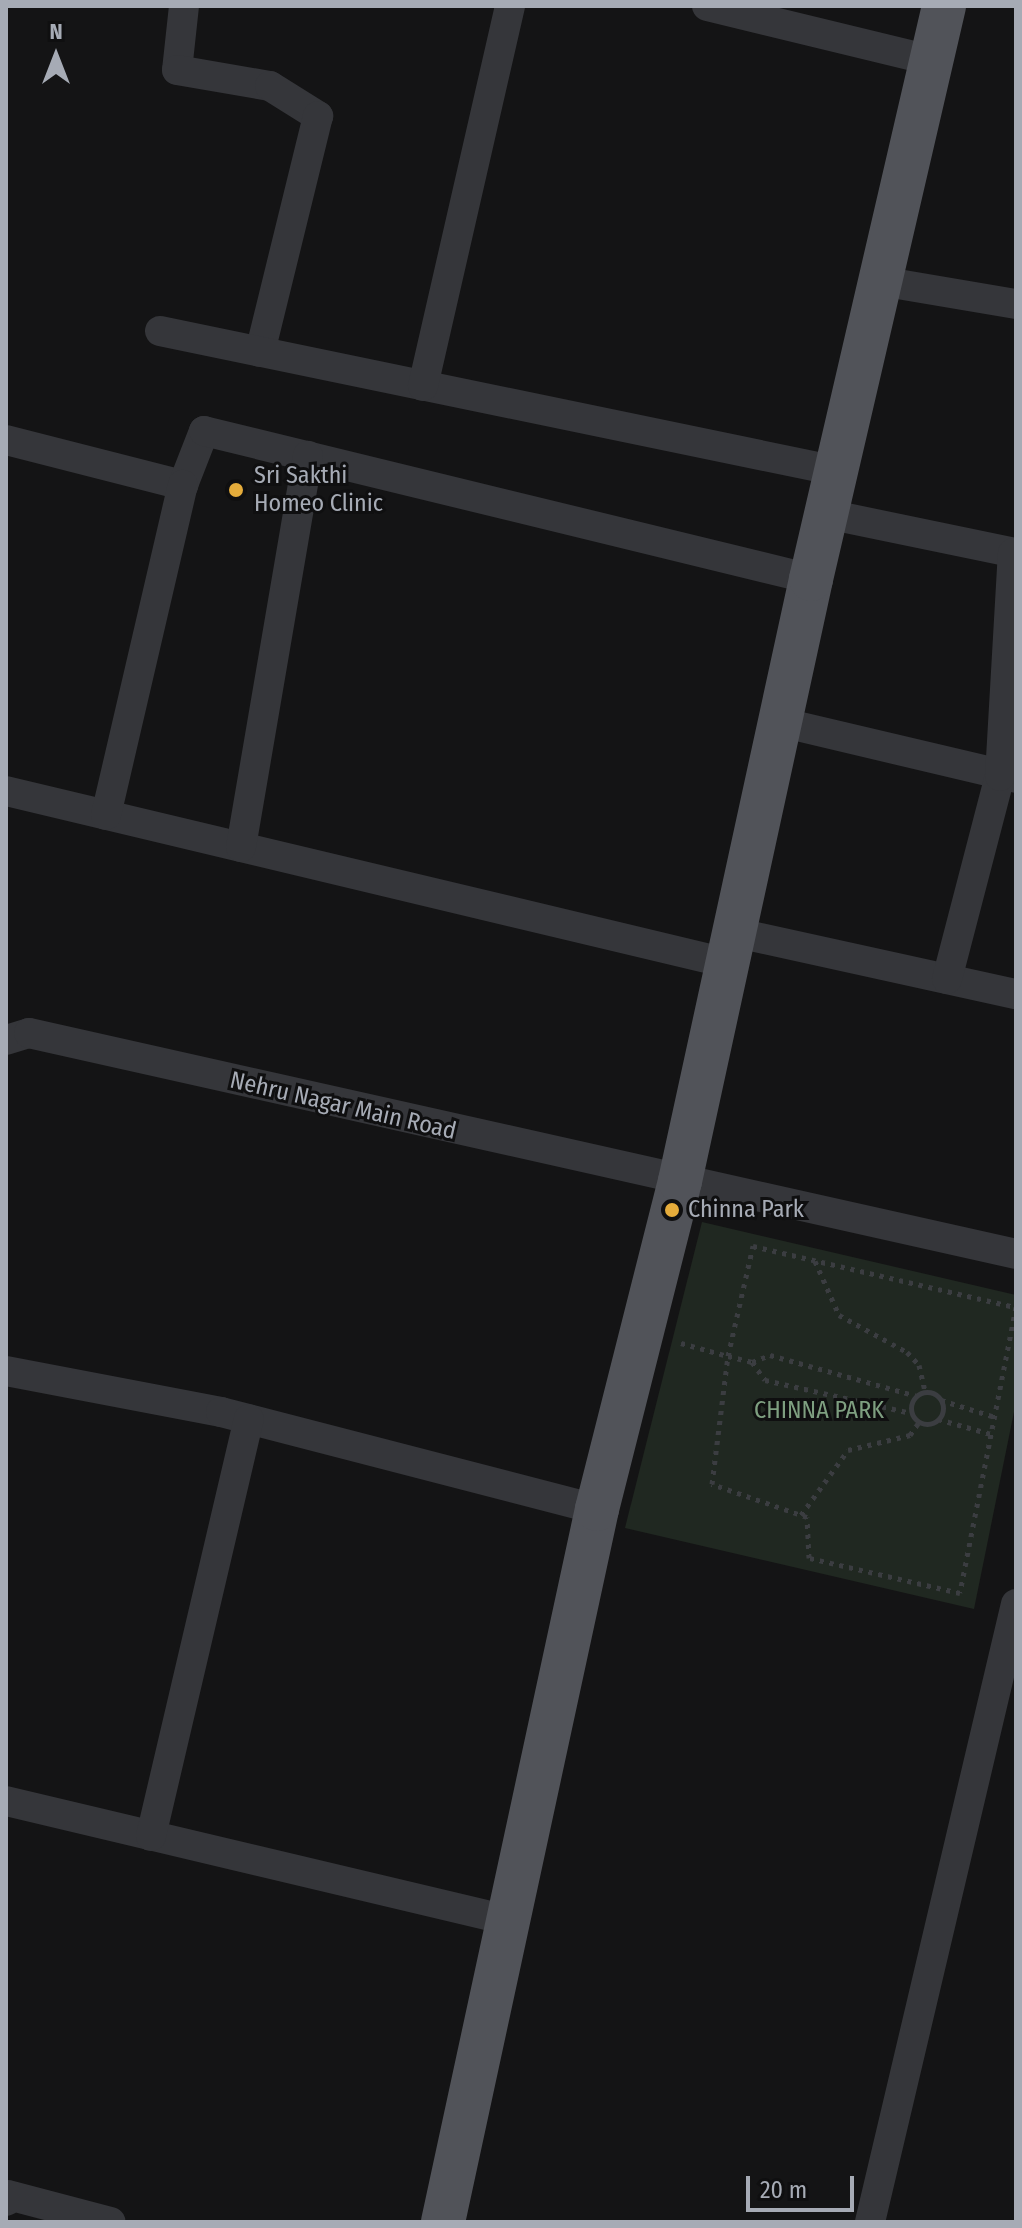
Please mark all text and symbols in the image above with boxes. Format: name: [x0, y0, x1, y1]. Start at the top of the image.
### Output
north arrow: [16, 16, 96, 96]
text: N: [49, 18, 63, 45]
place label: Sri Sakthi Homeo Clinic: [254, 462, 383, 518]
marker: Sri Sakthi Homeo Clinic: [225, 479, 247, 501]
street label: Nehru Nagar Main Road: [227, 1066, 459, 1146]
place label: Chinna Park: [688, 1196, 804, 1224]
marker: Chinna Park: [663, 1201, 681, 1219]
park label: CHINNA PARK: [754, 1397, 884, 1425]
scale bar: [750, 2160, 858, 2210]
text: 20 m: [760, 2176, 807, 2204]

